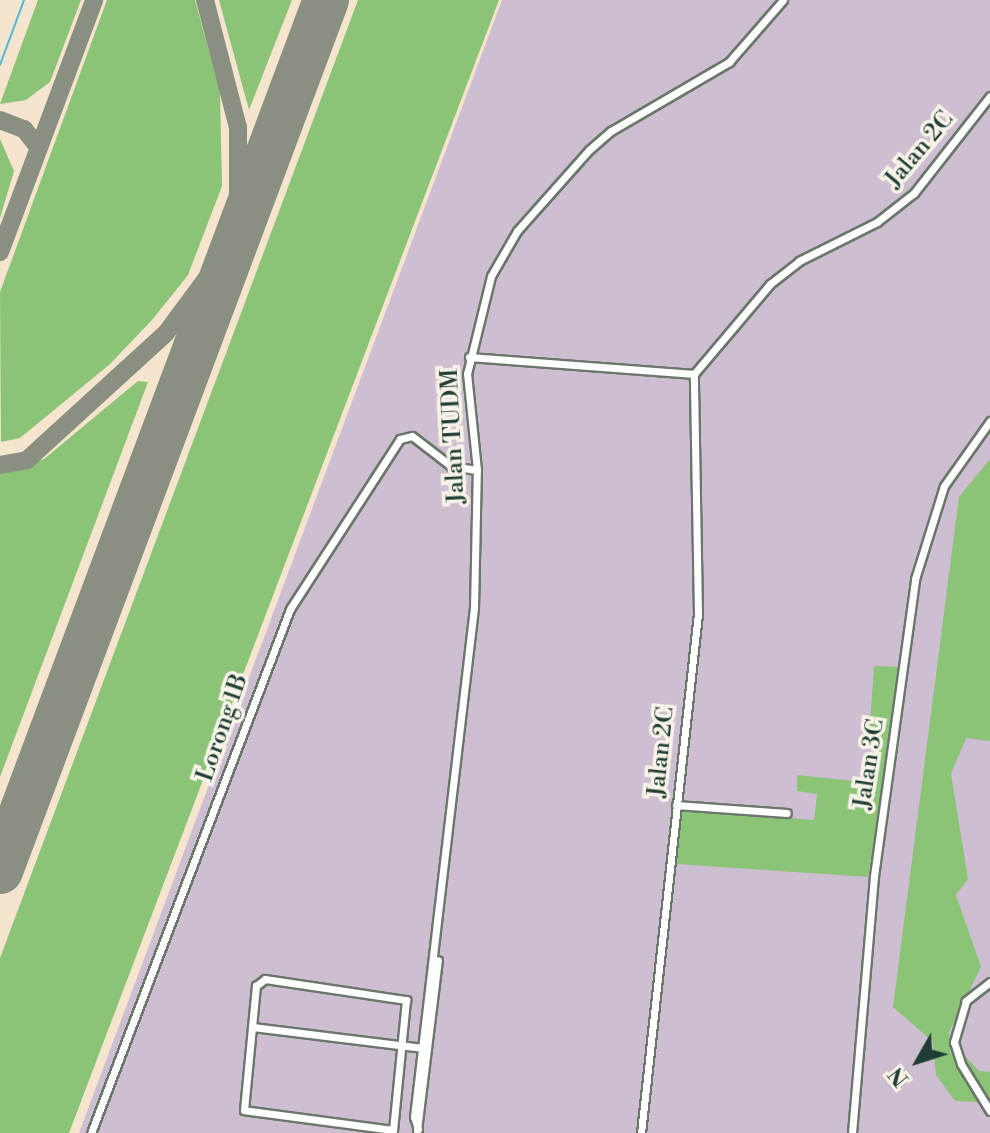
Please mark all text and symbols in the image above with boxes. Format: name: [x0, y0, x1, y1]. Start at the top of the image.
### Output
street label: Jalan 2C: [880, 106, 960, 194]
street label: Jalan TUDM: [436, 368, 472, 504]
street label: Lorong 1B: [191, 670, 255, 786]
street label: Jalan 2C: [643, 705, 681, 799]
street label: Jalan 3C: [849, 717, 891, 811]
north arrow: [878, 1021, 958, 1101]
text: N: [883, 1061, 915, 1092]

